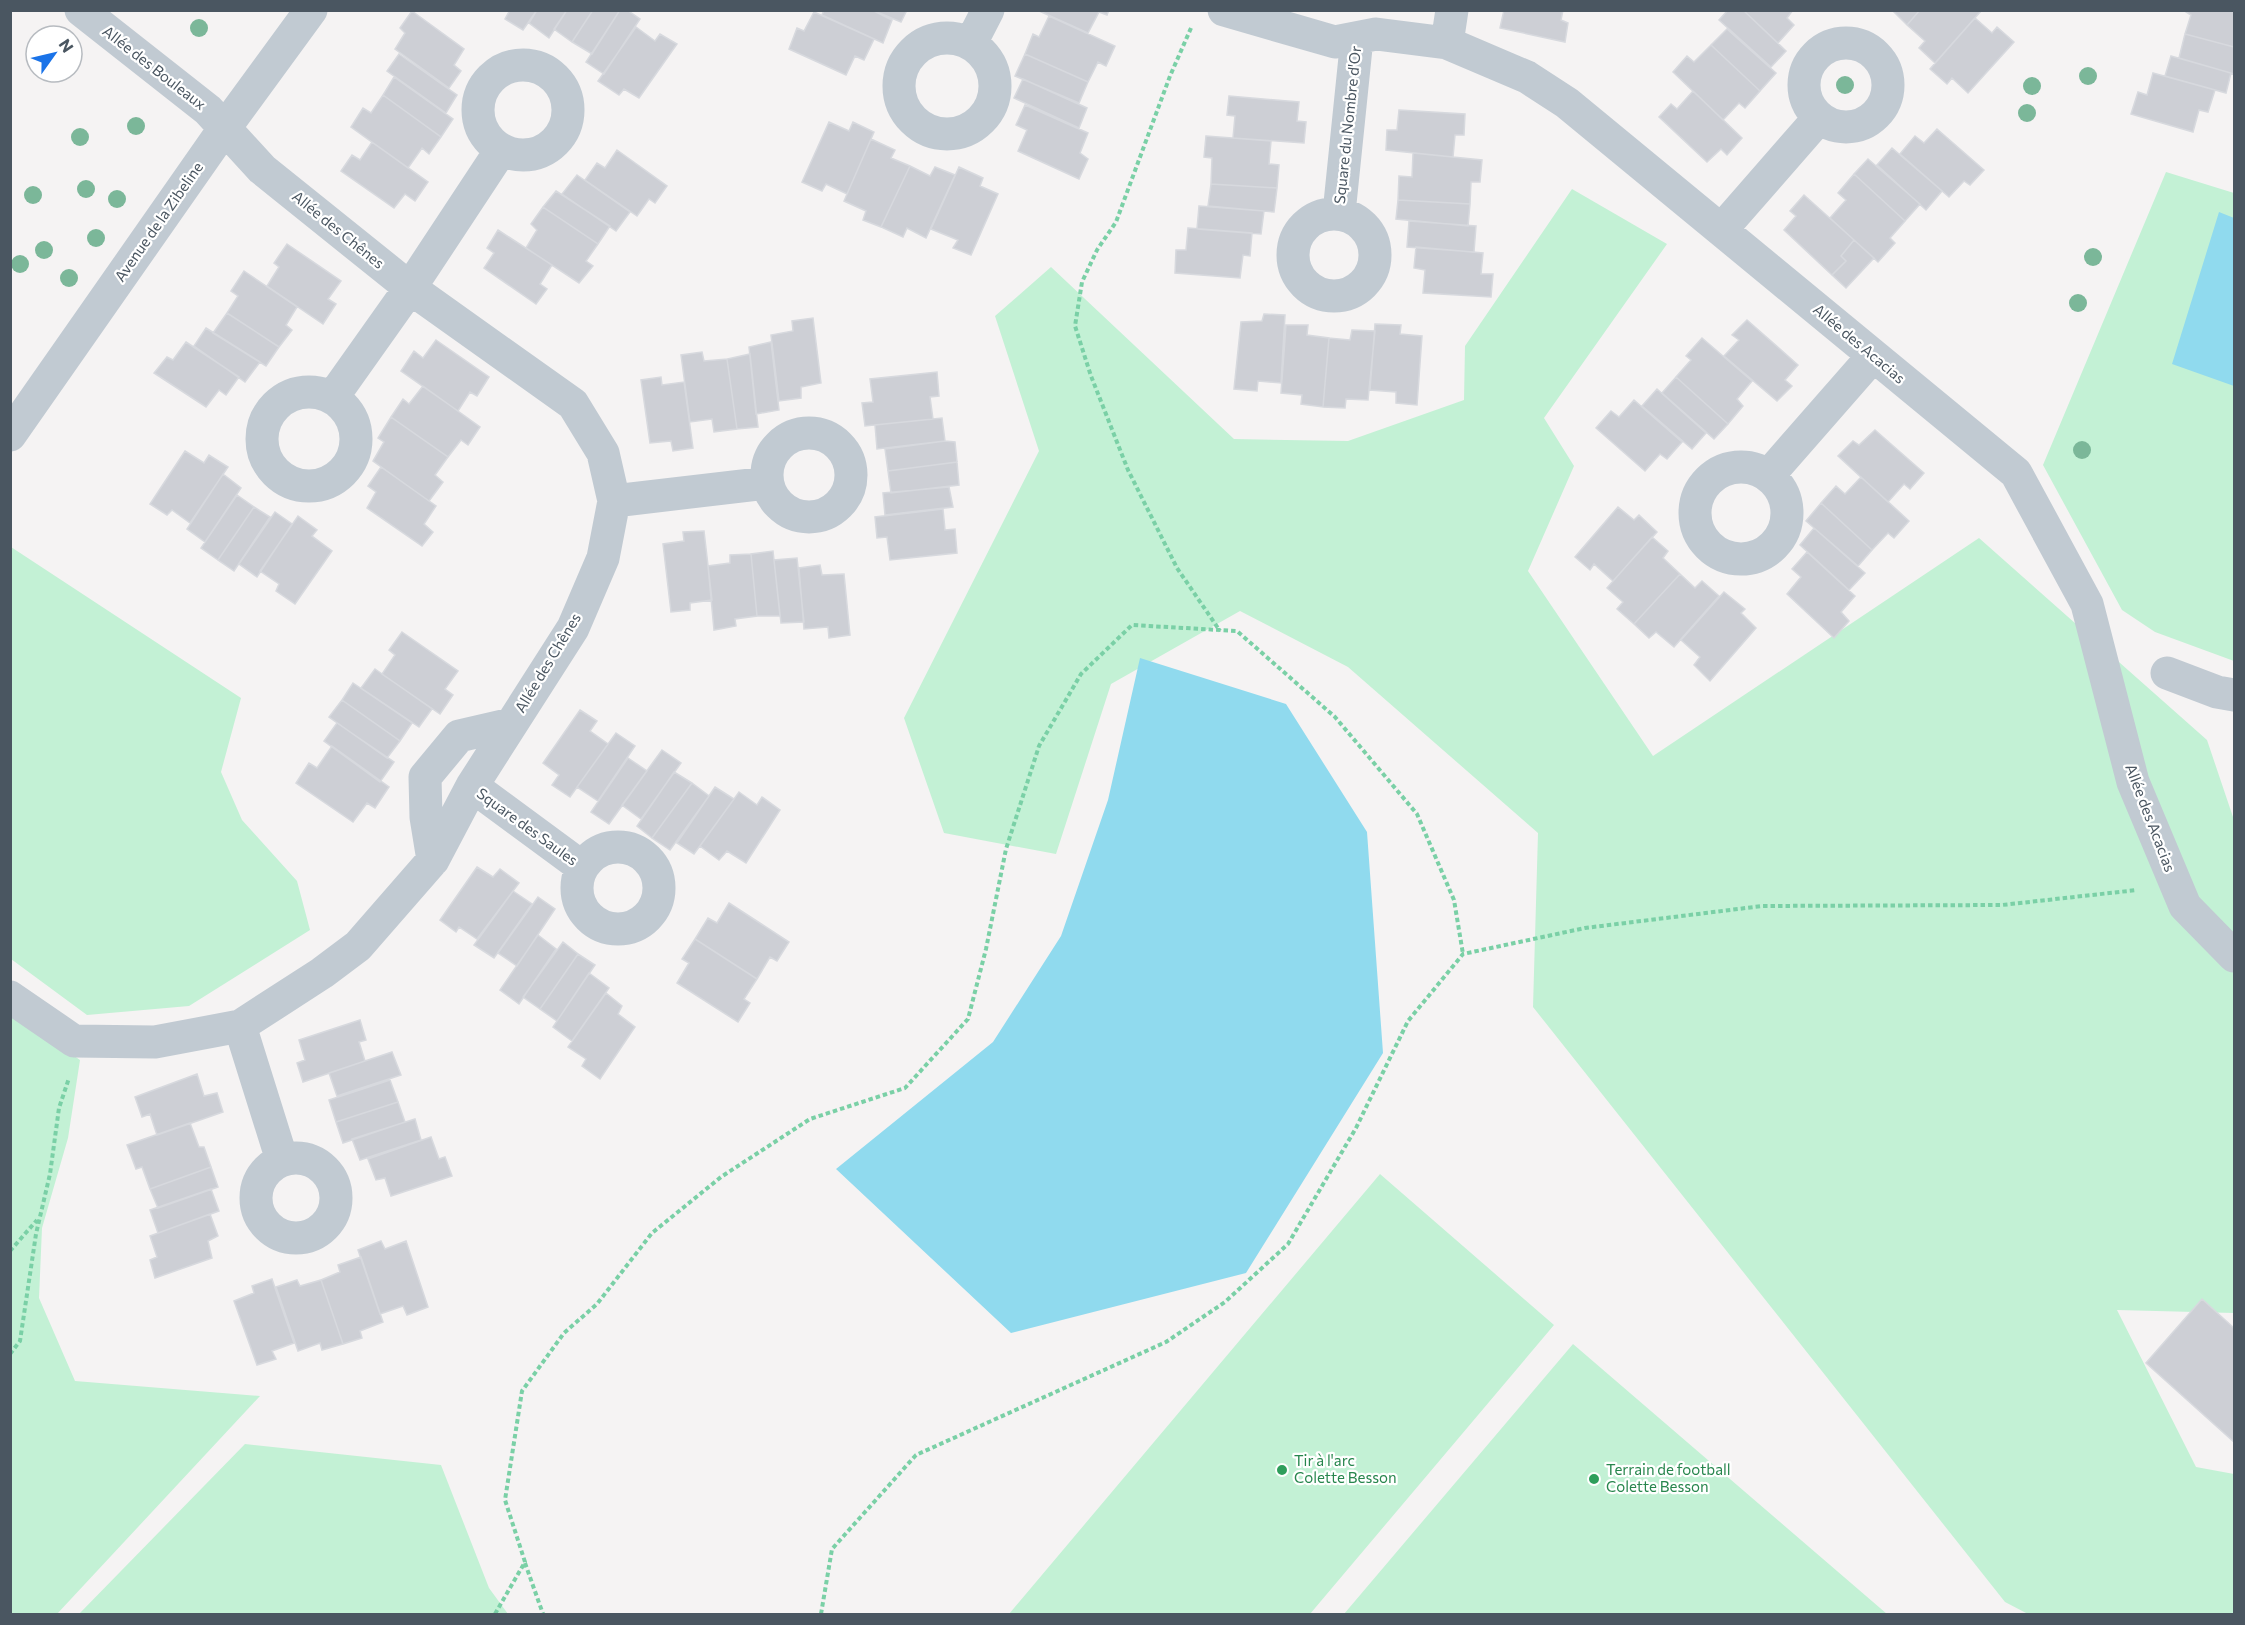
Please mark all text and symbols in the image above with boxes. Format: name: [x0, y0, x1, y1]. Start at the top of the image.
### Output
street label: Allée des Bouleaux: [99, 21, 210, 113]
north arrow: [24, 24, 84, 84]
text: N: [56, 35, 78, 56]
street label: Square du Nombre d'Or: [1330, 45, 1364, 205]
street label: Avenue de la Zibeline: [110, 158, 206, 285]
street label: Allée des Chênes: [289, 187, 388, 272]
street label: Allée des Acacias: [1810, 300, 1909, 387]
street label: Allée des Chênes: [510, 609, 584, 716]
street label: Allée des Acacias: [2122, 761, 2180, 874]
street label: Square des Saules: [474, 784, 582, 869]
place label: Tir à l'arc Colette Besson: [1294, 1451, 1397, 1486]
place label: Terrain de football Colette Besson: [1606, 1460, 1731, 1495]
marker: Tir à l'arc Colette Besson: [1275, 1463, 1289, 1477]
marker: Terrain de football Colette Besson: [1587, 1472, 1601, 1486]

